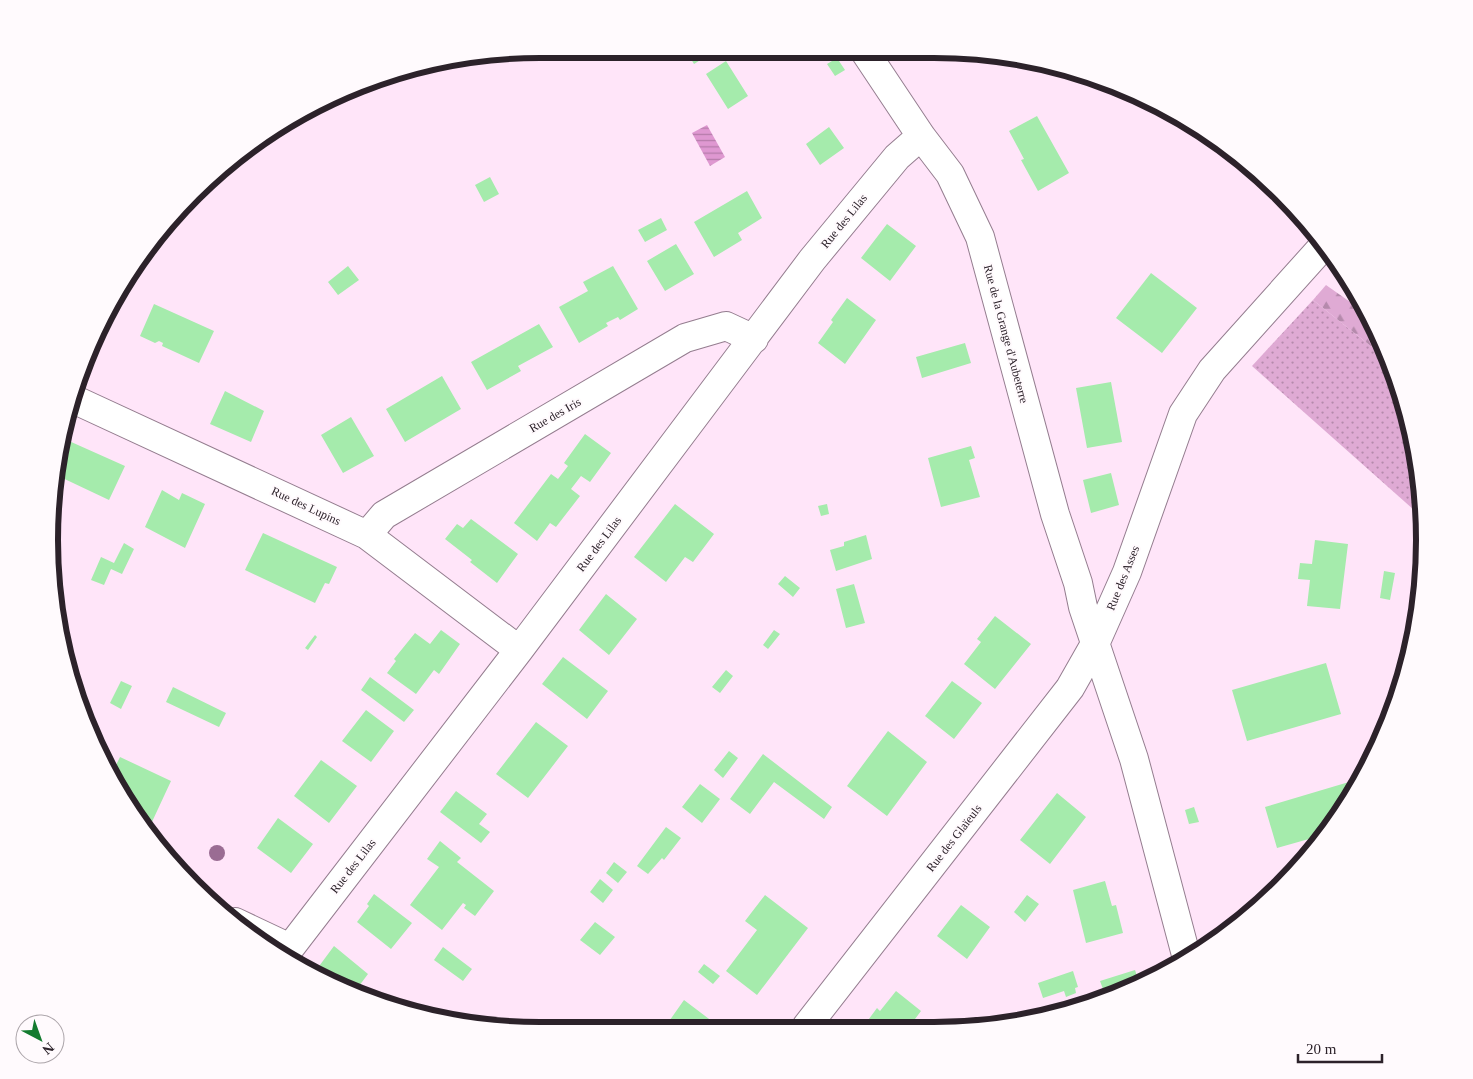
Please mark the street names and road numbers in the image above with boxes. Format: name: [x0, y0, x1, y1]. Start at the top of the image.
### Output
street label: Rue des Lilas: [818, 191, 870, 251]
street label: Rue de la Grange d'Aubeterre: [981, 263, 1031, 405]
street label: Rue des Iris: [527, 394, 584, 435]
street label: Rue des Lupins: [269, 484, 343, 528]
street label: Rue des Lilas: [574, 513, 624, 574]
street label: Rue des Asses: [1104, 543, 1142, 612]
street label: Rue des Glaïeuls: [923, 801, 985, 874]
street label: Rue des Lilas: [327, 836, 379, 896]

